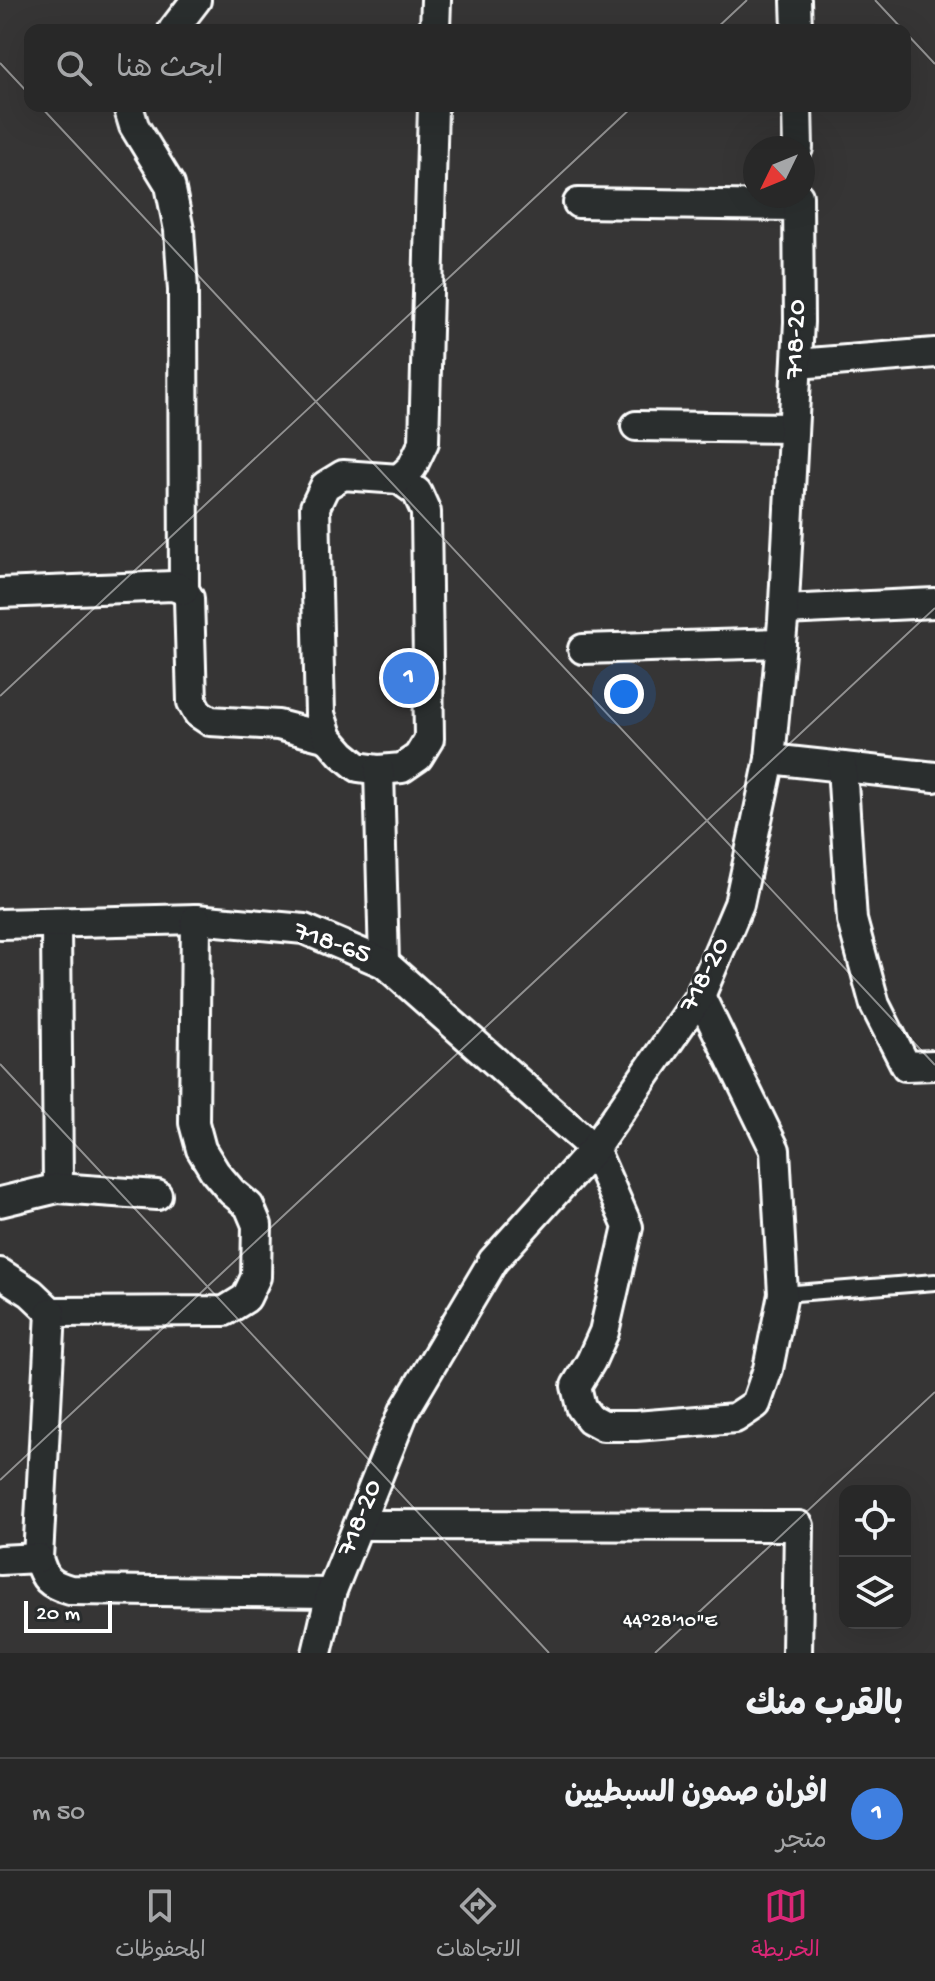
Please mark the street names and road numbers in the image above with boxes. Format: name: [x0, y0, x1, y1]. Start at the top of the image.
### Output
street label: 718-20: [779, 299, 815, 380]
street label: 718-65: [288, 915, 375, 972]
street label: 718-20: [673, 932, 739, 1019]
street label: 718-20: [330, 1475, 391, 1562]

